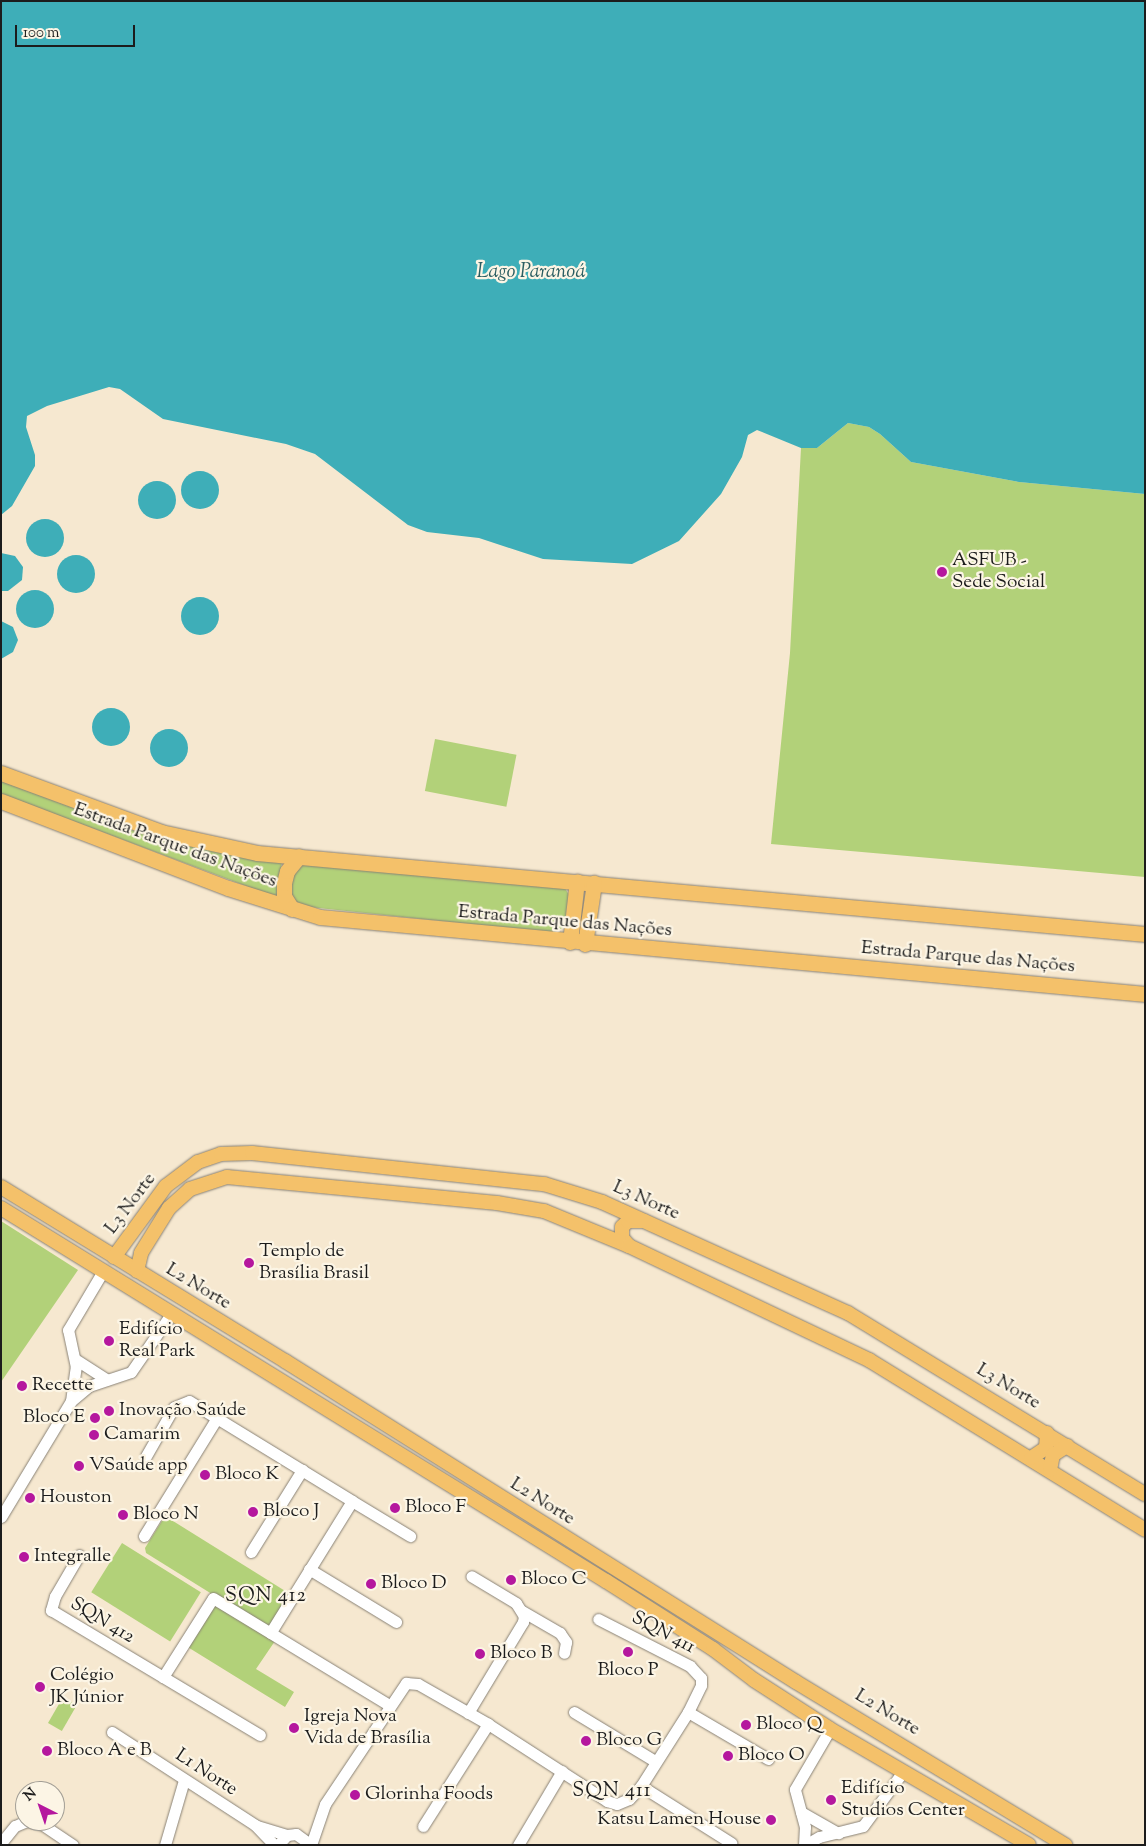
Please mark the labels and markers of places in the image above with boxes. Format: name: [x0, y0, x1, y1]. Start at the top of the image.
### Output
place label: ASFUB - Sede Social: [952, 550, 1045, 594]
marker: ASFUB - Sede Social: [936, 566, 948, 578]
place label: Templo de Brasília Brasil: [259, 1241, 369, 1285]
marker: Templo de Brasília Brasil: [243, 1257, 255, 1269]
place label: Edifício Real Park: [119, 1319, 195, 1363]
marker: Edifício Real Park: [103, 1335, 115, 1347]
place label: Recette: [32, 1375, 93, 1397]
marker: Recette: [16, 1380, 28, 1392]
place label: Inovação Saúde: [119, 1400, 246, 1422]
marker: Inovação Saúde: [103, 1405, 115, 1417]
place label: Bloco E: [23, 1407, 85, 1429]
marker: Bloco E: [89, 1412, 101, 1424]
place label: Camarim: [104, 1424, 180, 1446]
marker: Camarim: [88, 1429, 100, 1441]
place label: VSaúde app: [89, 1455, 188, 1477]
marker: VSaúde app: [73, 1460, 85, 1472]
place label: Bloco K: [215, 1464, 279, 1486]
marker: Bloco K: [199, 1469, 211, 1481]
place label: Houston: [40, 1487, 112, 1509]
marker: Houston: [24, 1492, 36, 1504]
place label: Bloco F: [405, 1497, 466, 1519]
place label: Bloco J: [263, 1501, 319, 1523]
marker: Bloco F: [389, 1502, 401, 1514]
place label: Bloco N: [133, 1504, 199, 1526]
marker: Bloco J: [247, 1506, 259, 1518]
marker: Bloco N: [117, 1509, 129, 1521]
place label: Integralle: [34, 1546, 111, 1568]
marker: Integralle: [18, 1551, 30, 1563]
place label: Bloco C: [521, 1569, 587, 1591]
place label: Bloco D: [381, 1573, 446, 1595]
marker: Bloco C: [505, 1574, 517, 1586]
marker: Bloco D: [365, 1578, 377, 1590]
place label: Bloco B: [490, 1643, 552, 1665]
marker: Bloco P: [622, 1646, 634, 1658]
marker: Bloco B: [474, 1648, 486, 1660]
place label: Bloco P: [597, 1660, 659, 1682]
place label: Colégio JK Júnior: [50, 1665, 124, 1709]
marker: Colégio JK Júnior: [34, 1681, 46, 1693]
place label: Igreja Nova Vida de Brasília: [304, 1706, 431, 1750]
place label: Bloco Q: [756, 1714, 822, 1736]
marker: Bloco Q: [740, 1719, 752, 1731]
marker: Igreja Nova Vida de Brasília: [288, 1722, 300, 1734]
place label: Bloco G: [596, 1730, 662, 1752]
marker: Bloco G: [580, 1735, 592, 1747]
place label: Bloco A e B: [57, 1740, 152, 1762]
marker: Bloco A e B: [41, 1745, 53, 1757]
place label: Bloco O: [738, 1745, 805, 1767]
marker: Bloco O: [722, 1750, 734, 1762]
place label: Edifício Studios Center: [841, 1778, 965, 1822]
place label: Glorinha Foods: [365, 1784, 493, 1806]
marker: Glorinha Foods: [349, 1789, 361, 1801]
marker: Edifício Studios Center: [825, 1794, 837, 1806]
place label: Katsu Lamen House: [597, 1809, 761, 1831]
marker: Katsu Lamen House: [765, 1814, 777, 1826]

